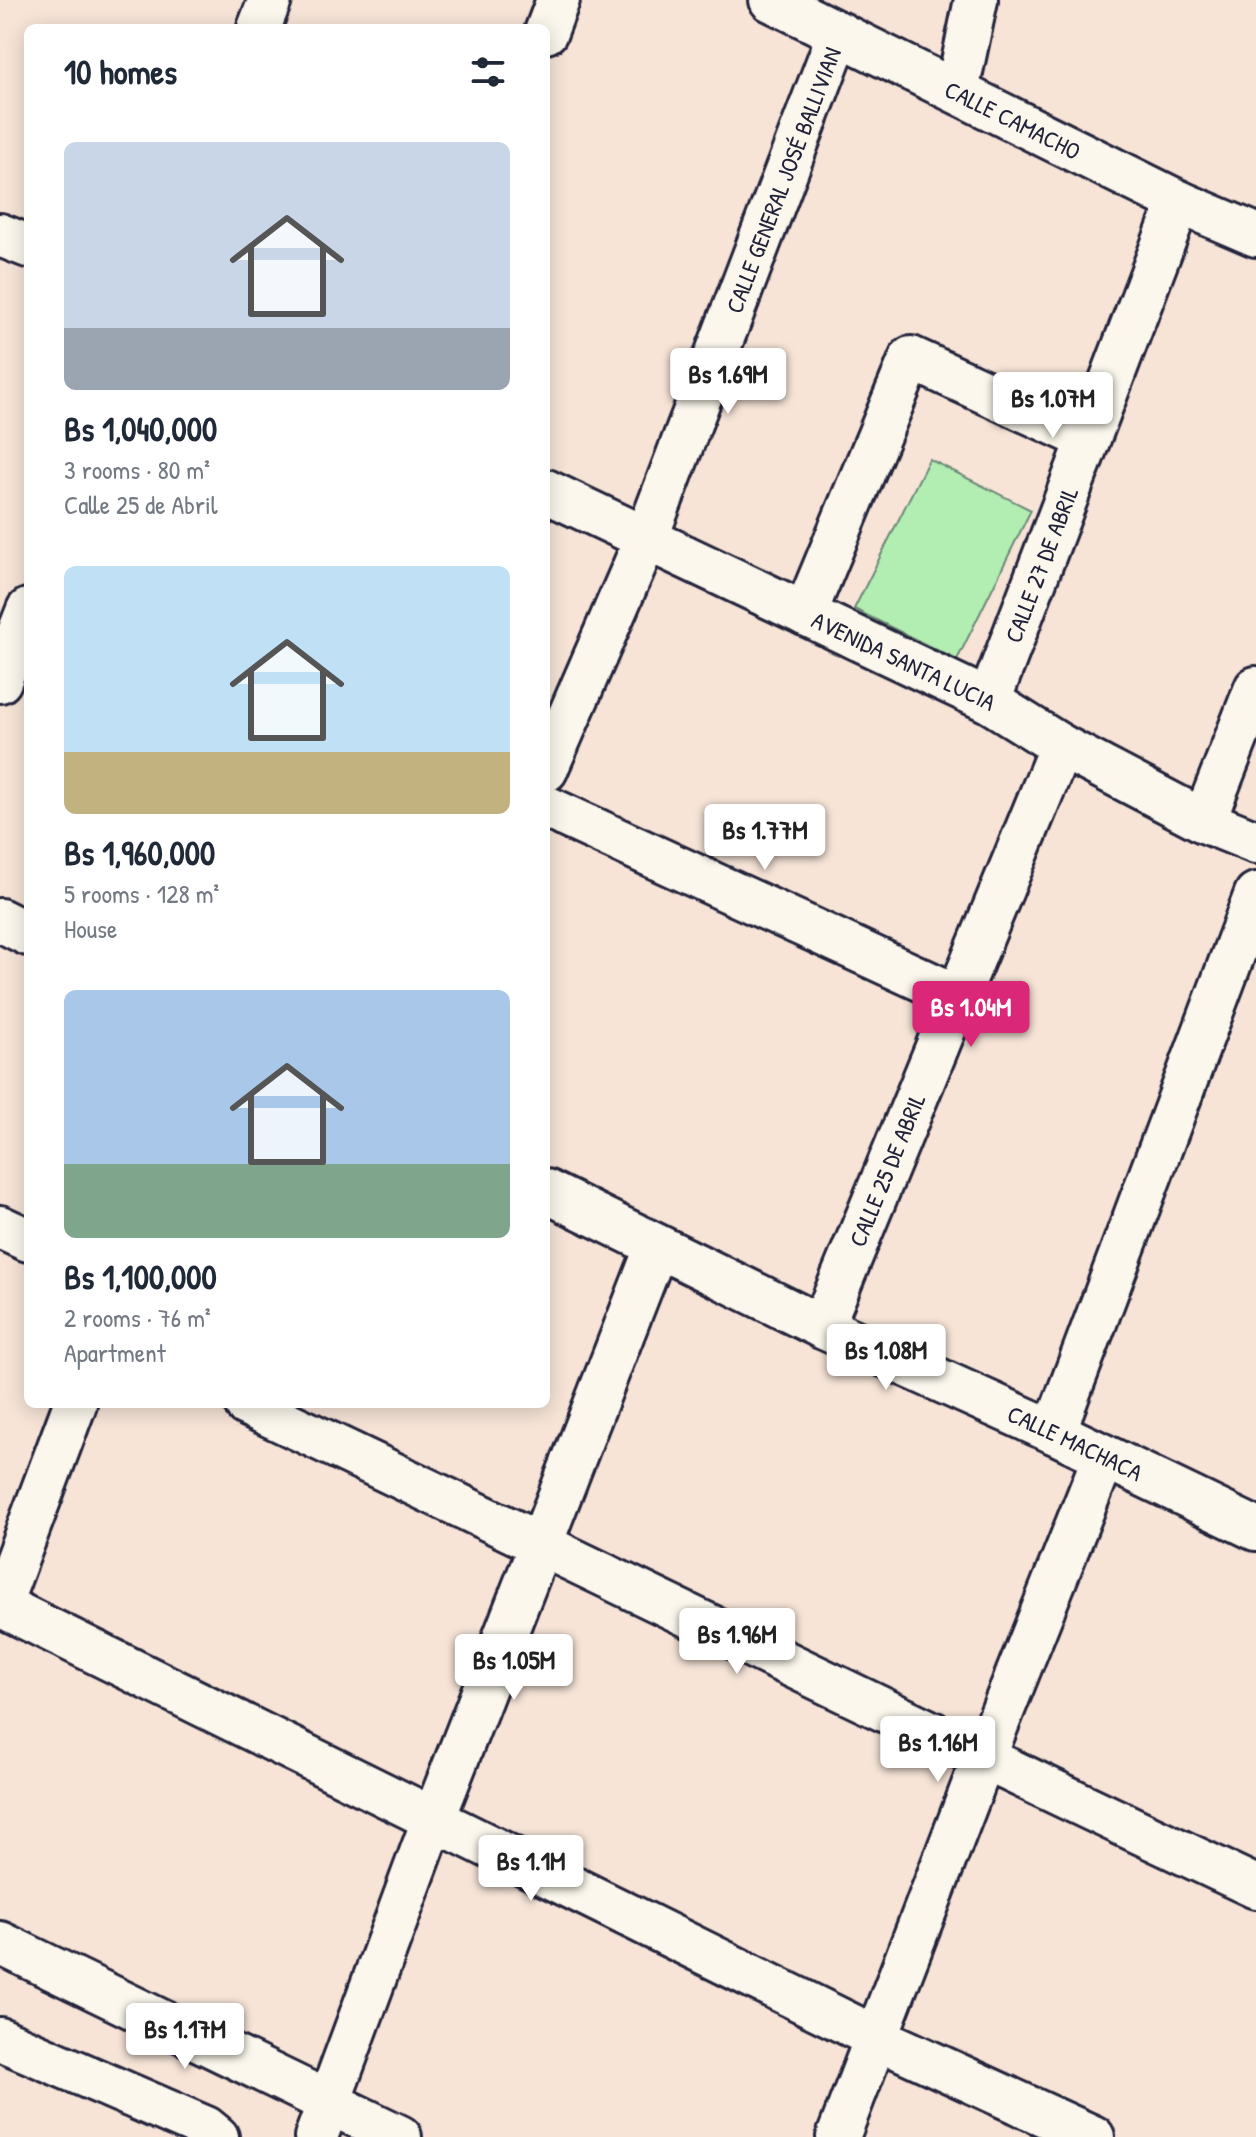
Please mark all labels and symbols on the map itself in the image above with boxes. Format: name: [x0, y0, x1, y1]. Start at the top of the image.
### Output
street label: CALLE GENERAL JOSÉ BALLIVIAN: [718, 43, 848, 317]
street label: CALLE CAMACHO: [940, 73, 1086, 167]
pin: Bs 1.69M: [645, 348, 811, 416]
pin: Bs 1.07M: [970, 372, 1136, 440]
street label: CALLE 27 DE ABRIL: [997, 482, 1085, 647]
street label: AVENIDA SANTA LUCIA: [807, 603, 1001, 718]
pin: Bs 1.77M: [682, 804, 848, 872]
pin: Bs 1.04M: [888, 981, 1054, 1049]
street label: CALLE 25 DE ABRIL: [841, 1088, 932, 1251]
pin: Bs 1.08M: [803, 1324, 969, 1392]
street label: CALLE MACHACA: [1003, 1397, 1148, 1488]
pin: Bs 1.96M: [654, 1608, 820, 1676]
pin: Bs 1.05M: [431, 1634, 597, 1702]
pin: Bs 1.16M: [855, 1716, 1021, 1784]
pin: Bs 1.1M: [457, 1835, 605, 1903]
pin: Bs 1.17M: [102, 2003, 268, 2071]

